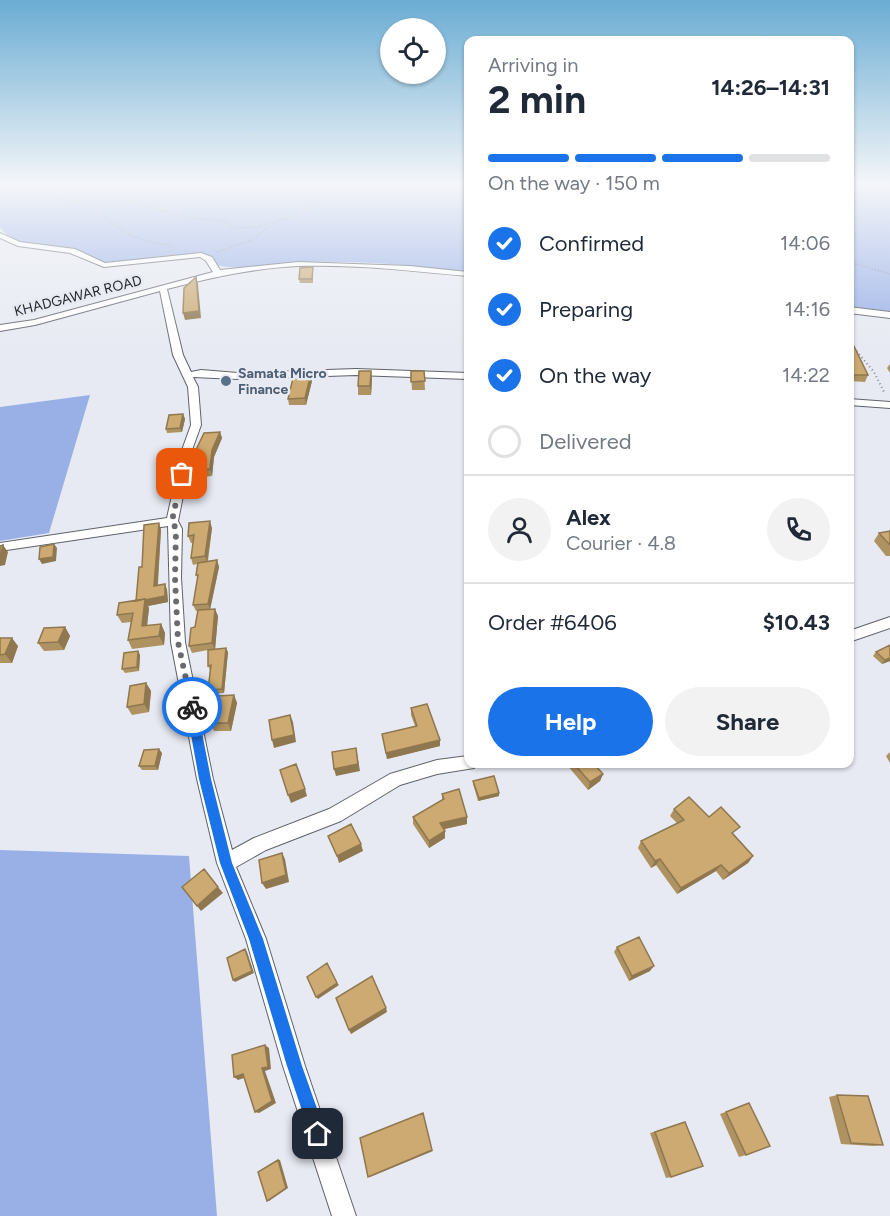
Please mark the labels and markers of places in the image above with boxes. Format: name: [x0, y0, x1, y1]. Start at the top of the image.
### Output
place label: Samata Micro Finance: [238, 365, 327, 398]
marker: Samata Micro Finance: [219, 374, 233, 388]
pin: [156, 448, 207, 499]
pin: [292, 1108, 343, 1159]

